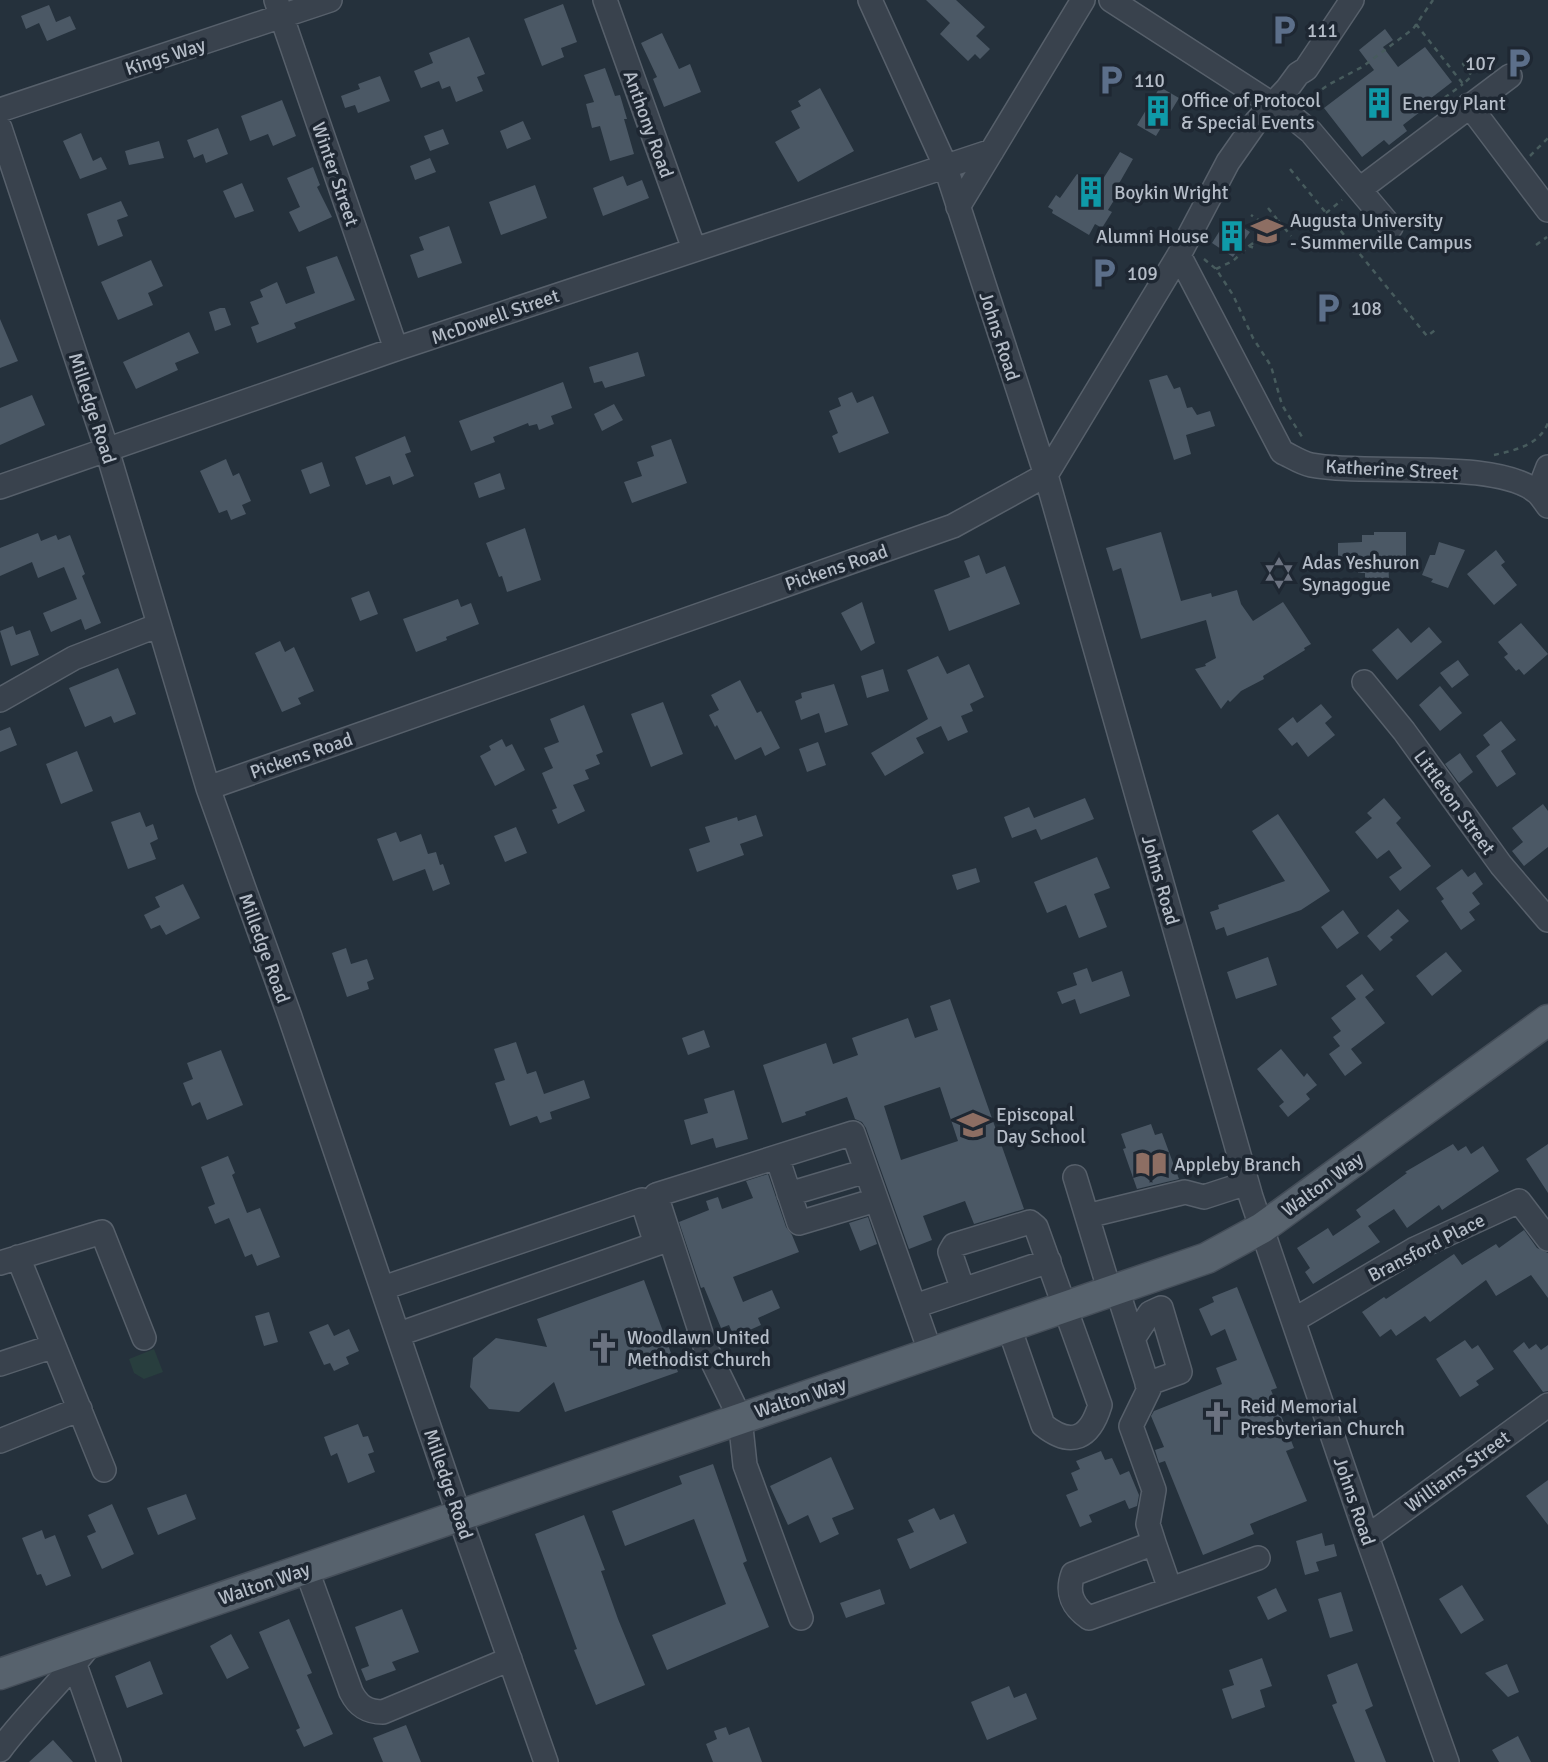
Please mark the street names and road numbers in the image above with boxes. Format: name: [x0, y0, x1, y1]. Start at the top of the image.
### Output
street label: Kings Way: [122, 33, 209, 81]
street label: Anthony Road: [618, 67, 679, 181]
street label: Winter Street: [306, 119, 364, 230]
street label: McDowell Street: [428, 284, 563, 350]
street label: Johns Road: [973, 289, 1025, 384]
street label: Milledge Road: [63, 350, 121, 467]
street label: Katherine Street: [1325, 455, 1459, 485]
street label: Pickens Road: [782, 539, 891, 597]
street label: Pickens Road: [247, 727, 356, 785]
street label: Littleton Street: [1408, 746, 1500, 860]
street label: Johns Road: [1136, 833, 1184, 928]
street label: Milledge Road: [233, 890, 295, 1007]
street label: Walton Way: [1277, 1147, 1368, 1222]
street label: Bransford Place: [1364, 1208, 1489, 1288]
street label: Walton Way: [751, 1372, 849, 1424]
street label: Williams Street: [1400, 1425, 1515, 1518]
street label: Milledge Road: [418, 1426, 478, 1543]
street label: Johns Road: [1328, 1454, 1380, 1549]
street label: Walton Way: [216, 1557, 313, 1611]

